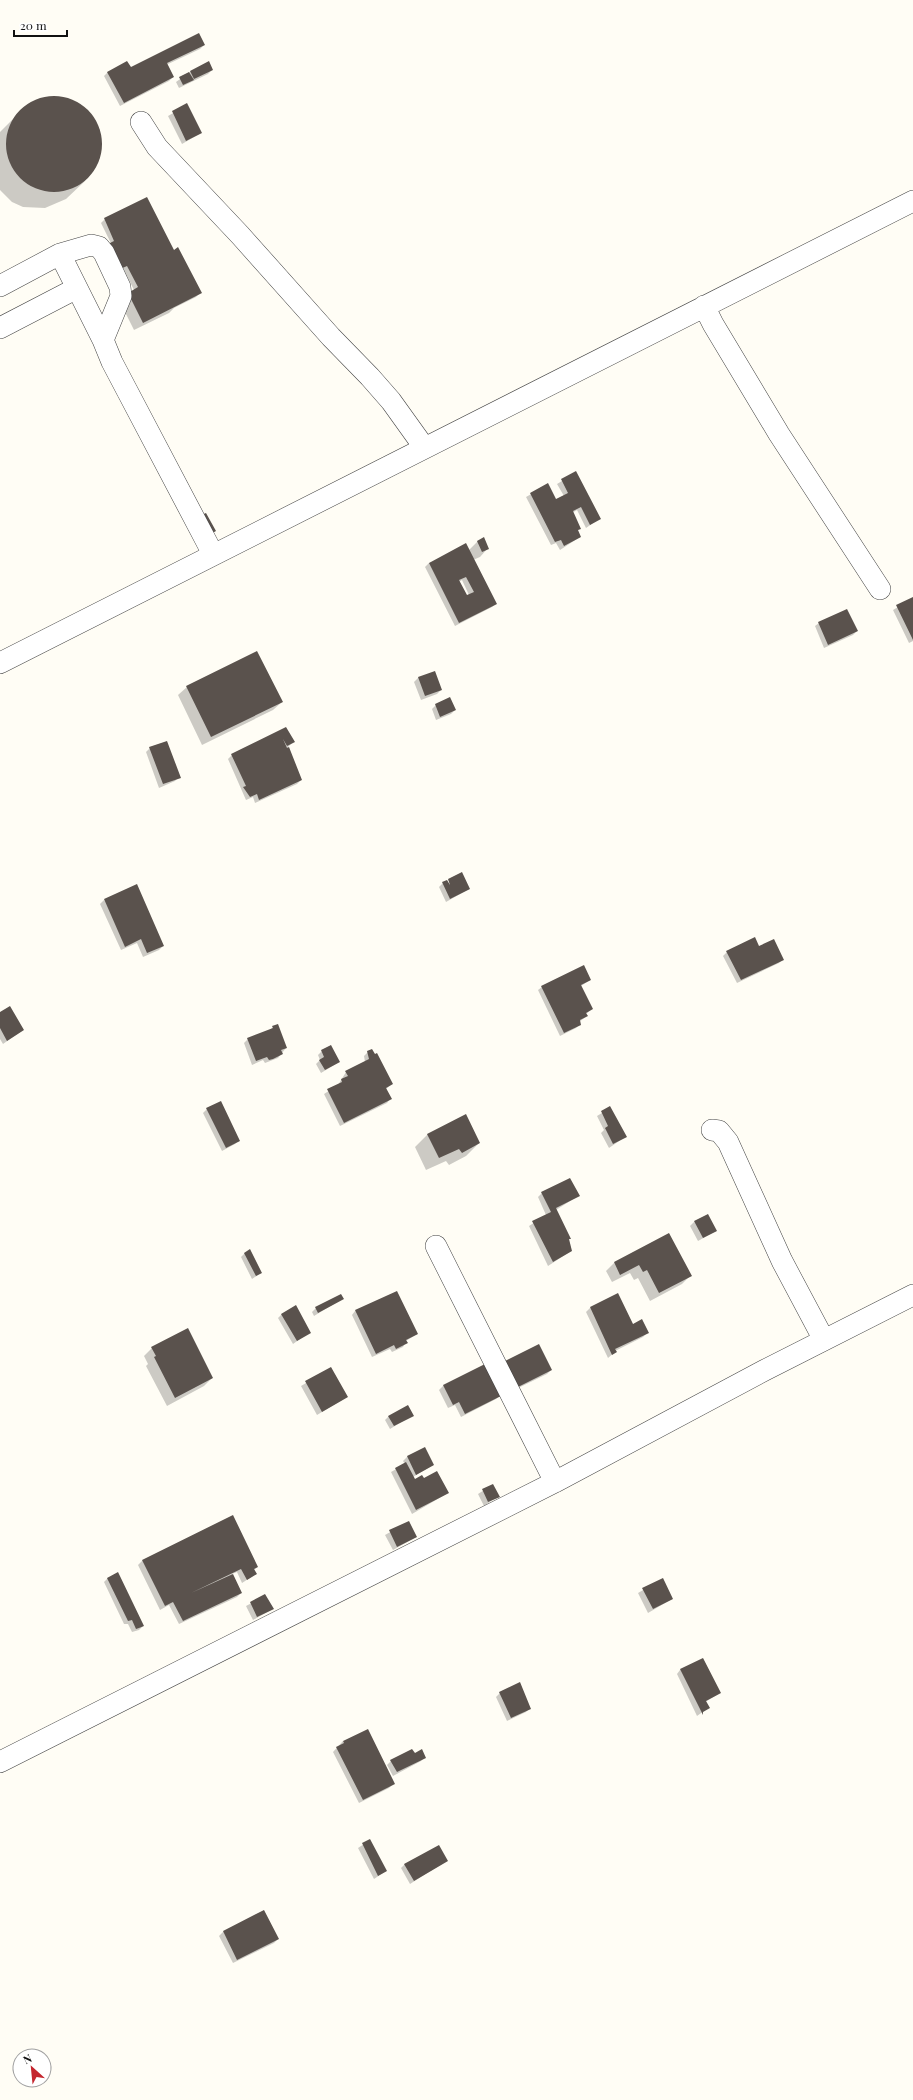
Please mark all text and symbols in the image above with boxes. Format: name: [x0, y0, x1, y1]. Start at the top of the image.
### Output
scale bar: [14, 12, 67, 38]
text: 20 m: [20, 17, 47, 33]
north arrow: [12, 2048, 52, 2088]
text: N: [20, 2050, 34, 2067]

